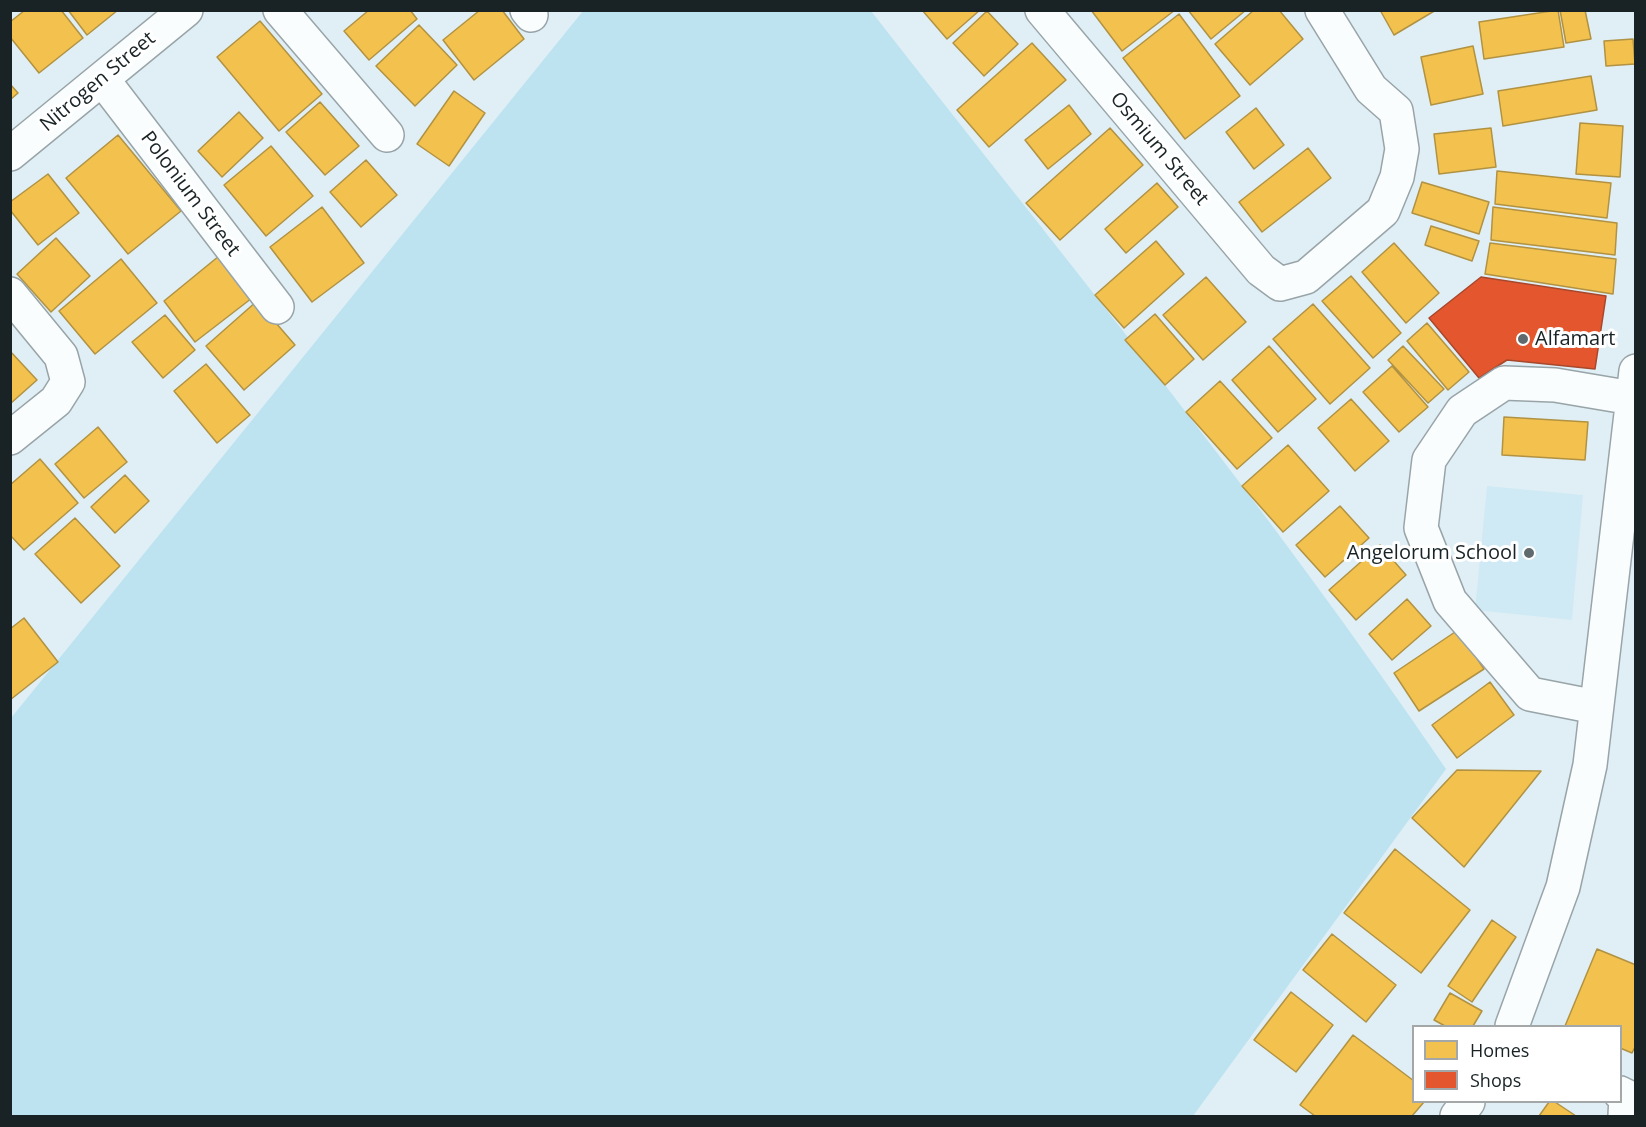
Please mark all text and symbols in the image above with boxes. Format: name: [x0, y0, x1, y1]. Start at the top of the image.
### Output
street label: Nitrogen Street: [36, 27, 160, 137]
street label: Osmium Street: [1105, 87, 1213, 211]
street label: Polonium Street: [135, 127, 245, 261]
place label: Alfamart: [1535, 327, 1615, 351]
marker: Alfamart: [1516, 332, 1530, 346]
place label: Angelorum School: [1347, 541, 1517, 565]
marker: Angelorum School: [1522, 546, 1536, 560]
legend: [1412, 1025, 1622, 1103]
text: Homes: [1470, 1038, 1529, 1062]
text: Shops: [1470, 1068, 1521, 1092]

